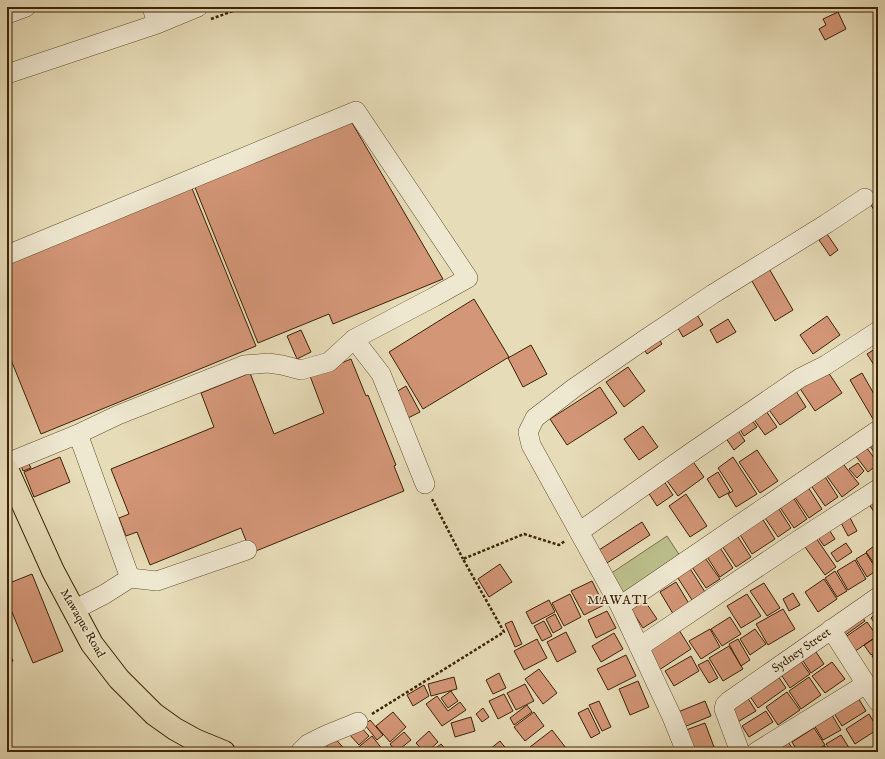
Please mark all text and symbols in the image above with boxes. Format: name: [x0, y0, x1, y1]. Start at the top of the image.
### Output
street label: Mawaque Road: [56, 586, 109, 661]
district label: MAWATI: [587, 592, 649, 609]
street label: Sydney Street: [769, 625, 834, 676]

